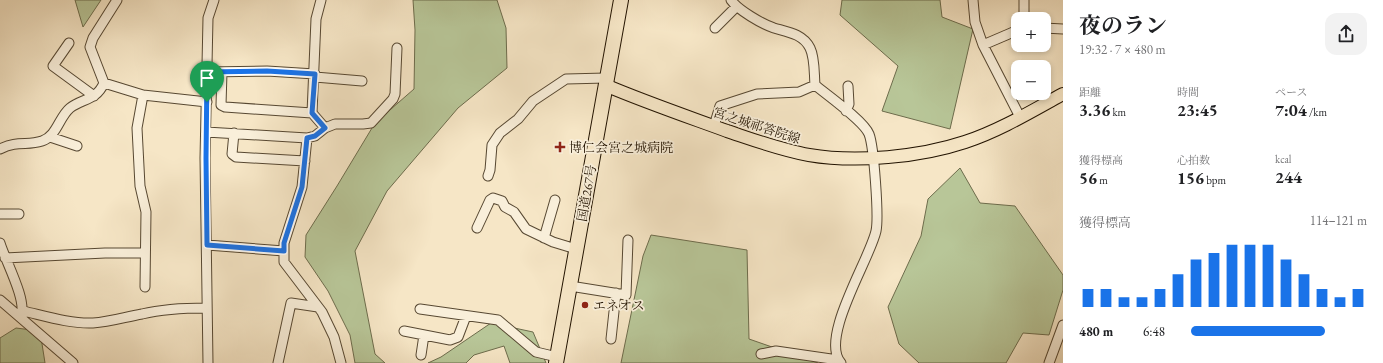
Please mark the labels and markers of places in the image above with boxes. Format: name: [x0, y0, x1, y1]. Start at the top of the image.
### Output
pin: [190, 61, 224, 102]
place label: 博仁会宮之城病院: [569, 139, 673, 156]
marker: 博仁会宮之城病院: [554, 141, 566, 153]
place label: エネオス: [593, 297, 645, 314]
marker: エネオス: [580, 300, 590, 310]

